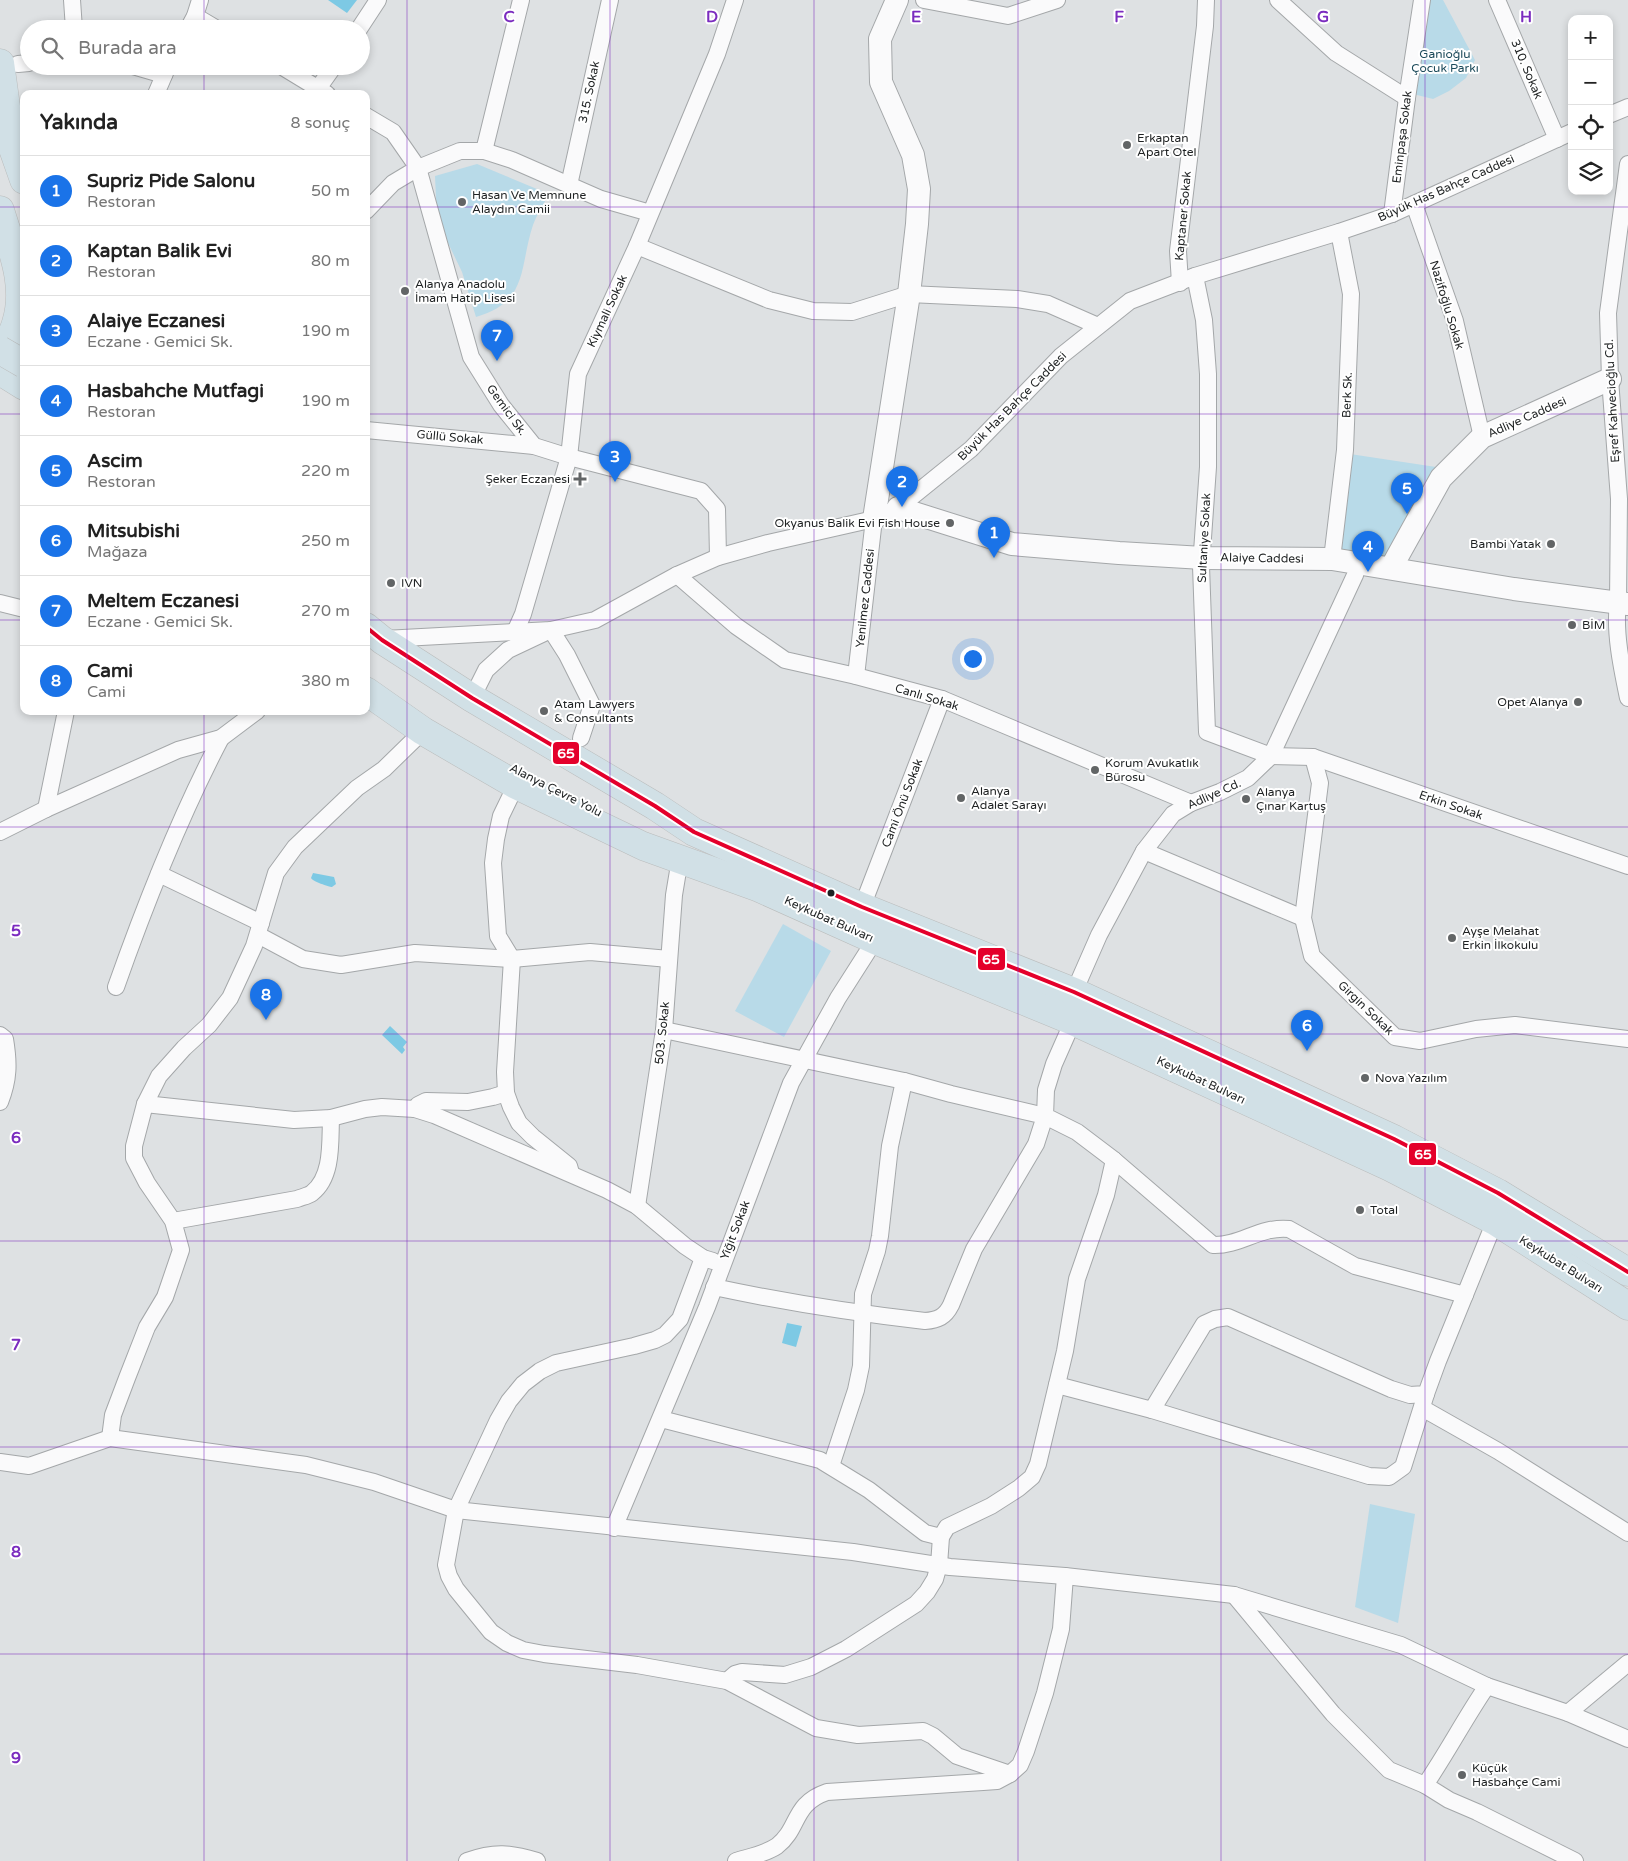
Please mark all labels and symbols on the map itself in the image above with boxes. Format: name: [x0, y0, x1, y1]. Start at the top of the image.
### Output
text: C: [503, 7, 515, 27]
text: D: [706, 7, 718, 27]
text: E: [911, 7, 921, 27]
text: F: [1114, 7, 1124, 27]
text: G: [1317, 7, 1329, 27]
text: H: [1520, 7, 1532, 27]
street label: 310. Sokak: [1508, 37, 1546, 101]
park label: Ganioğlu Çocuk Parkı: [1411, 47, 1479, 75]
street label: 315. Sokak: [576, 59, 603, 124]
street label: Eminpaşa Sokak: [1389, 89, 1415, 184]
place label: Erkaptan Apart Otel: [1137, 131, 1197, 159]
marker: Erkaptan Apart Otel: [1121, 139, 1133, 151]
street label: Büyük Has Bahçe Caddesi: [1376, 151, 1516, 225]
street label: Kaptaner Sokak: [1172, 170, 1194, 261]
place label: Hasan Ve Memnune Alaydın Camii: [472, 188, 586, 216]
marker: Hasan Ve Memnune Alaydın Camii: [456, 196, 468, 208]
street label: Nazifoğlu Sokak: [1427, 259, 1467, 352]
street label: Kiymali Sokak: [584, 272, 630, 350]
place label: Alanya Anadolu İmam Hatip Lisesi: [415, 277, 515, 305]
marker: Alanya Anadolu İmam Hatip Lisesi: [399, 285, 411, 297]
pin: 7: [481, 320, 513, 361]
street label: Eşref Kahvecioğlu Cd.: [1602, 339, 1622, 463]
street label: Büyük Has Bahçe Caddesi: [955, 349, 1069, 463]
street label: Berk Sk.: [1339, 372, 1355, 418]
street label: Gemici Sk.: [484, 382, 530, 438]
street label: Adliye Caddesi: [1486, 393, 1568, 441]
street label: Güllü Sokak: [416, 427, 485, 447]
pin: 3: [599, 441, 631, 482]
pin: 2: [886, 466, 918, 507]
place label: Şeker Eczanesi: [485, 472, 570, 486]
marker: Şeker Eczanesi: [574, 473, 586, 485]
pin: 5: [1391, 473, 1423, 514]
street label: Sultaniye Sokak: [1195, 492, 1213, 583]
place label: Okyanus Balik Evi Fish House: [774, 516, 940, 530]
marker: Okyanus Balik Evi Fish House: [944, 517, 956, 529]
pin: 1: [978, 517, 1010, 558]
pin: 4: [1352, 531, 1384, 572]
place label: Bambi Yatak: [1470, 537, 1541, 551]
marker: Bambi Yatak: [1545, 538, 1557, 550]
street label: Yenilmez Caddesi: [853, 548, 877, 648]
street label: Alaiye Caddesi: [1220, 550, 1304, 566]
place label: IVN: [401, 576, 422, 590]
marker: IVN: [385, 577, 397, 589]
place label: BİM: [1582, 618, 1605, 632]
marker: BİM: [1566, 619, 1578, 631]
your location: [960, 646, 986, 672]
street label: Canlı Sokak: [893, 681, 961, 713]
place label: Opet Alanya: [1497, 695, 1568, 709]
marker: Opet Alanya: [1572, 696, 1584, 708]
place label: Atam Lawyers & Consultants: [554, 697, 635, 725]
marker: Atam Lawyers & Consultants: [538, 705, 550, 717]
line badge: 65: [552, 741, 580, 765]
text: 65: [557, 745, 575, 762]
street label: Cami Önü Sokak: [879, 756, 926, 849]
place label: Korum Avukatlık Bürosu: [1105, 756, 1199, 784]
street label: Alanya Çevre Yolu: [507, 761, 605, 819]
marker: Korum Avukatlık Bürosu: [1089, 764, 1101, 776]
street label: Adliye Cd.: [1185, 776, 1243, 812]
place label: Alanya Adalet Sarayı: [971, 784, 1046, 812]
place label: Alanya Çınar Kartuş: [1256, 785, 1326, 813]
street label: Erkin Sokak: [1417, 788, 1485, 823]
marker: Alanya Adalet Sarayı: [955, 792, 967, 804]
marker: Alanya Çınar Kartuş: [1240, 793, 1252, 805]
unlabelled marker: [826, 888, 836, 898]
street label: Keykubat Bulvarı: [782, 893, 876, 945]
text: 5: [11, 921, 21, 941]
place label: Ayşe Melahat Erkin İlkokulu: [1462, 924, 1539, 952]
marker: Ayşe Melahat Erkin İlkokulu: [1446, 932, 1458, 944]
line badge: 65: [977, 947, 1006, 971]
text: 65: [982, 951, 1000, 968]
street label: Girgin Sokak: [1335, 978, 1397, 1038]
pin: 8: [250, 979, 282, 1020]
street label: 503. Sokak: [652, 1000, 672, 1065]
pin: 6: [1291, 1010, 1323, 1051]
street label: Keykubat Bulvarı: [1154, 1053, 1248, 1107]
place label: Nova Yazılım: [1375, 1071, 1447, 1085]
marker: Nova Yazılım: [1359, 1072, 1371, 1084]
text: 6: [11, 1128, 21, 1148]
line badge: 65: [1408, 1142, 1437, 1166]
text: 65: [1414, 1146, 1432, 1163]
street label: Yiğit Sokak: [717, 1198, 753, 1262]
place label: Total: [1370, 1203, 1398, 1217]
marker: Total: [1354, 1204, 1366, 1216]
street label: Keykubat Bulvarı: [1517, 1233, 1605, 1295]
text: 7: [11, 1335, 21, 1355]
text: 8: [11, 1542, 21, 1562]
text: 9: [11, 1748, 21, 1768]
place label: Küçük Hasbahçe Cami: [1472, 1761, 1561, 1789]
marker: Küçük Hasbahçe Cami: [1456, 1769, 1468, 1781]

